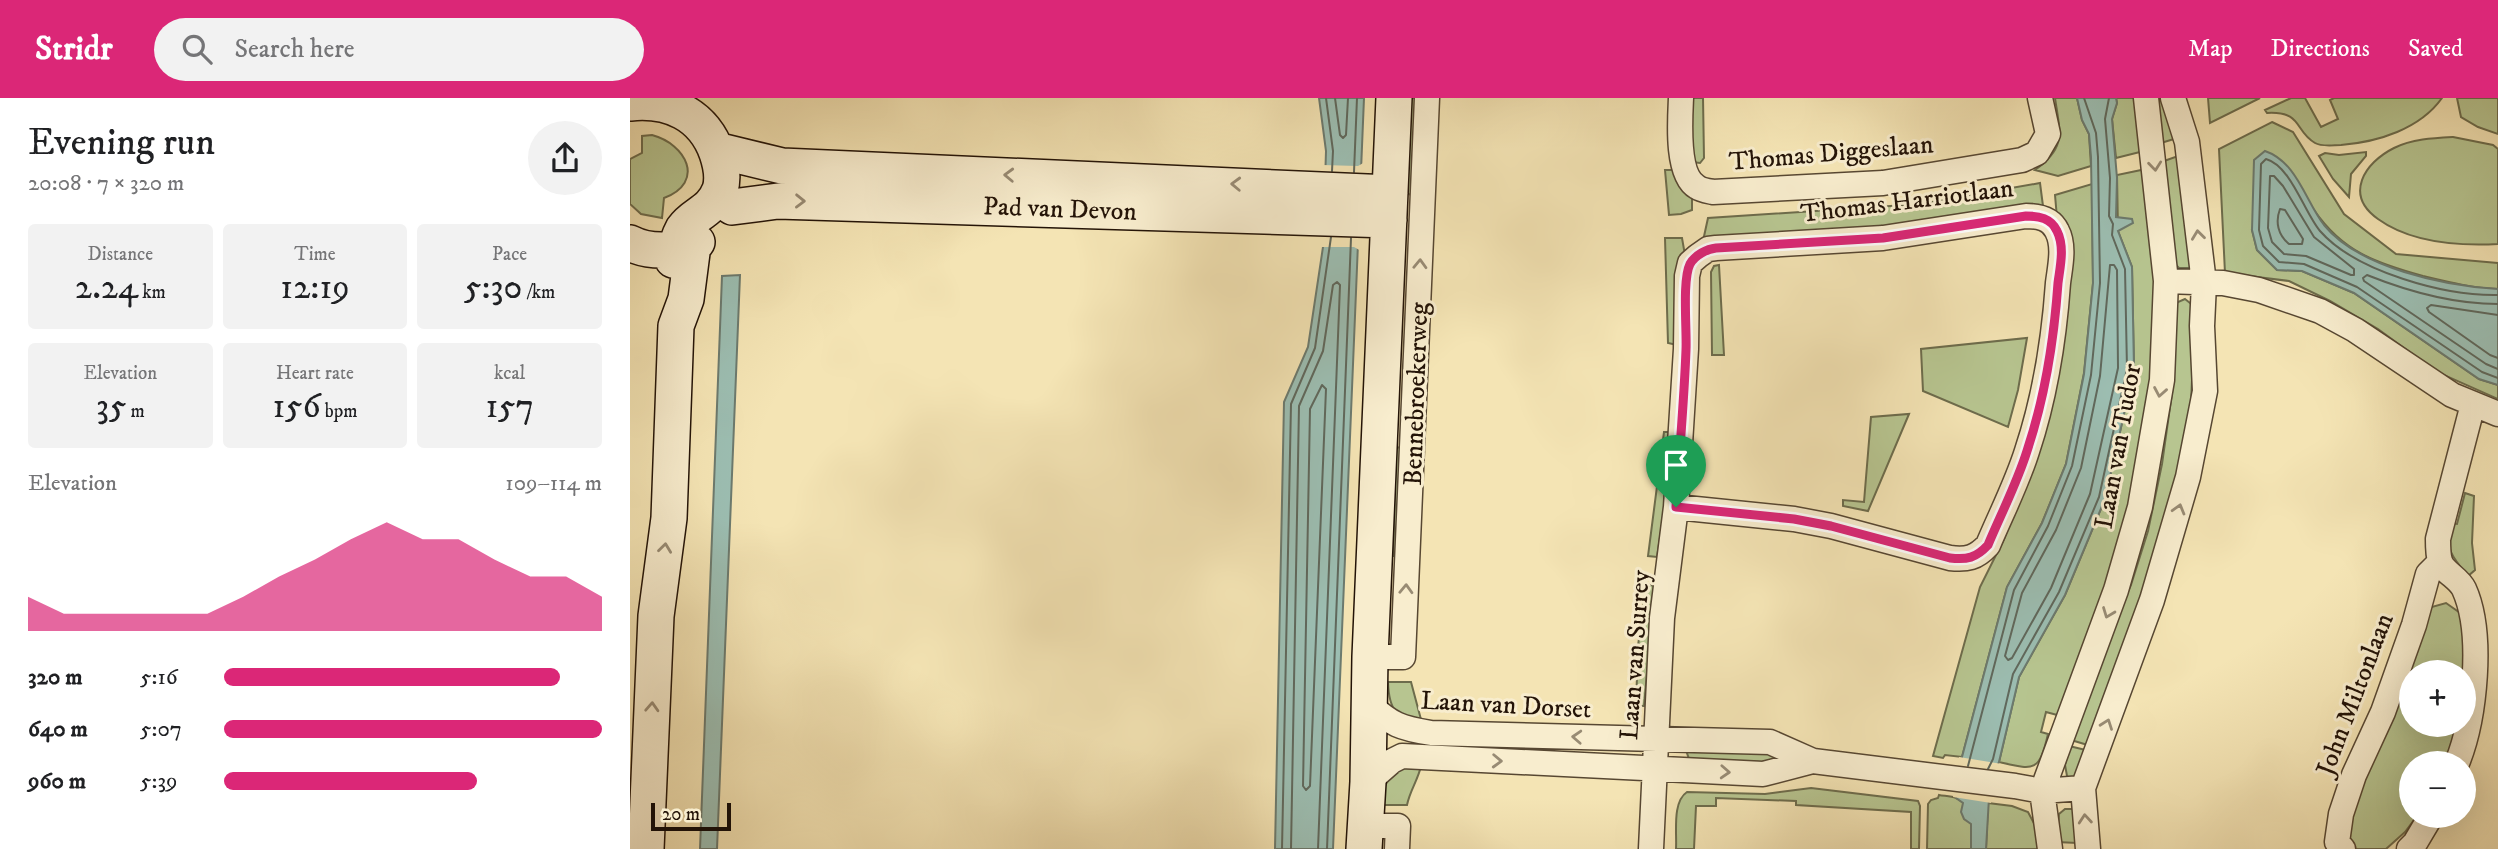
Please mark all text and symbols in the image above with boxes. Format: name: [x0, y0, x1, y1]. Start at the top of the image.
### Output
search box: [154, 18, 644, 81]
text: Stridr: [35, 29, 112, 70]
icon: search: [178, 30, 216, 68]
text: Search here: [234, 33, 355, 66]
text: Map: [2188, 34, 2233, 64]
text: Directions: [2271, 34, 2370, 64]
text: Saved: [2408, 34, 2463, 64]
text: Evening run: [28, 119, 215, 167]
button: share: [528, 121, 602, 195]
street label: Thomas Diggeslaan: [1728, 128, 1935, 179]
one-way arrow: [2147, 161, 2162, 172]
one-way arrow: [1003, 168, 1014, 183]
text: 20:08 · 7 × 320 m: [28, 169, 184, 198]
street label: Thomas Harriotlaan: [1799, 172, 2016, 231]
one-way arrow: [1231, 177, 1242, 192]
street label: Pad van Devon: [982, 190, 1138, 229]
one-way arrow: [795, 193, 805, 209]
one-way arrow: [2191, 230, 2206, 241]
text: Distance: [88, 243, 153, 266]
text: Time: [294, 243, 336, 266]
text: Pace: [492, 243, 527, 266]
one-way arrow: [1413, 258, 1428, 269]
text: 2.24: [75, 266, 138, 310]
text: 12:19: [280, 266, 350, 310]
text: 5:30: [464, 266, 522, 310]
text: km: [138, 281, 166, 304]
text: /km: [522, 281, 555, 304]
street label: Bennebroekerweg: [1397, 301, 1436, 486]
street label: Laan van Tudor: [2088, 361, 2149, 531]
text: Elevation: [84, 362, 157, 385]
text: Heart rate: [276, 362, 354, 385]
text: kcal: [494, 362, 525, 385]
text: 35: [96, 385, 126, 429]
text: 156: [272, 385, 321, 429]
text: 157: [485, 385, 534, 429]
one-way arrow: [2153, 386, 2168, 398]
text: m: [126, 400, 145, 423]
text: bpm: [321, 400, 358, 423]
pin: [1646, 435, 1706, 507]
icon: arrive: [1657, 446, 1695, 484]
text: Elevation: [28, 469, 117, 498]
text: 109–114 m: [505, 469, 602, 498]
one-way arrow: [2170, 503, 2185, 515]
one-way arrow: [657, 543, 672, 554]
street label: Laan van Surrey: [1613, 568, 1658, 741]
one-way arrow: [1399, 583, 1414, 594]
one-way arrow: [2102, 607, 2116, 619]
street label: John Miltonlaan: [2309, 608, 2402, 782]
map controls: [2399, 660, 2476, 828]
button: +: [2399, 660, 2476, 737]
text: 320 m: [28, 663, 82, 692]
text: 5:16: [140, 663, 178, 692]
street label: Laan van Dorset: [1420, 685, 1592, 726]
one-way arrow: [645, 702, 660, 713]
text: 640 m: [28, 715, 88, 744]
text: 5:07: [140, 715, 182, 744]
one-way arrow: [2099, 719, 2113, 731]
one-way arrow: [1571, 729, 1582, 744]
button: −: [2399, 751, 2476, 828]
one-way arrow: [1492, 754, 1503, 769]
one-way arrow: [1719, 764, 1730, 779]
text: 960 m: [28, 767, 86, 796]
text: 5:39: [140, 767, 178, 796]
scale bar: [651, 800, 732, 832]
text: 20 m: [662, 803, 700, 826]
one-way arrow: [2078, 813, 2093, 824]

